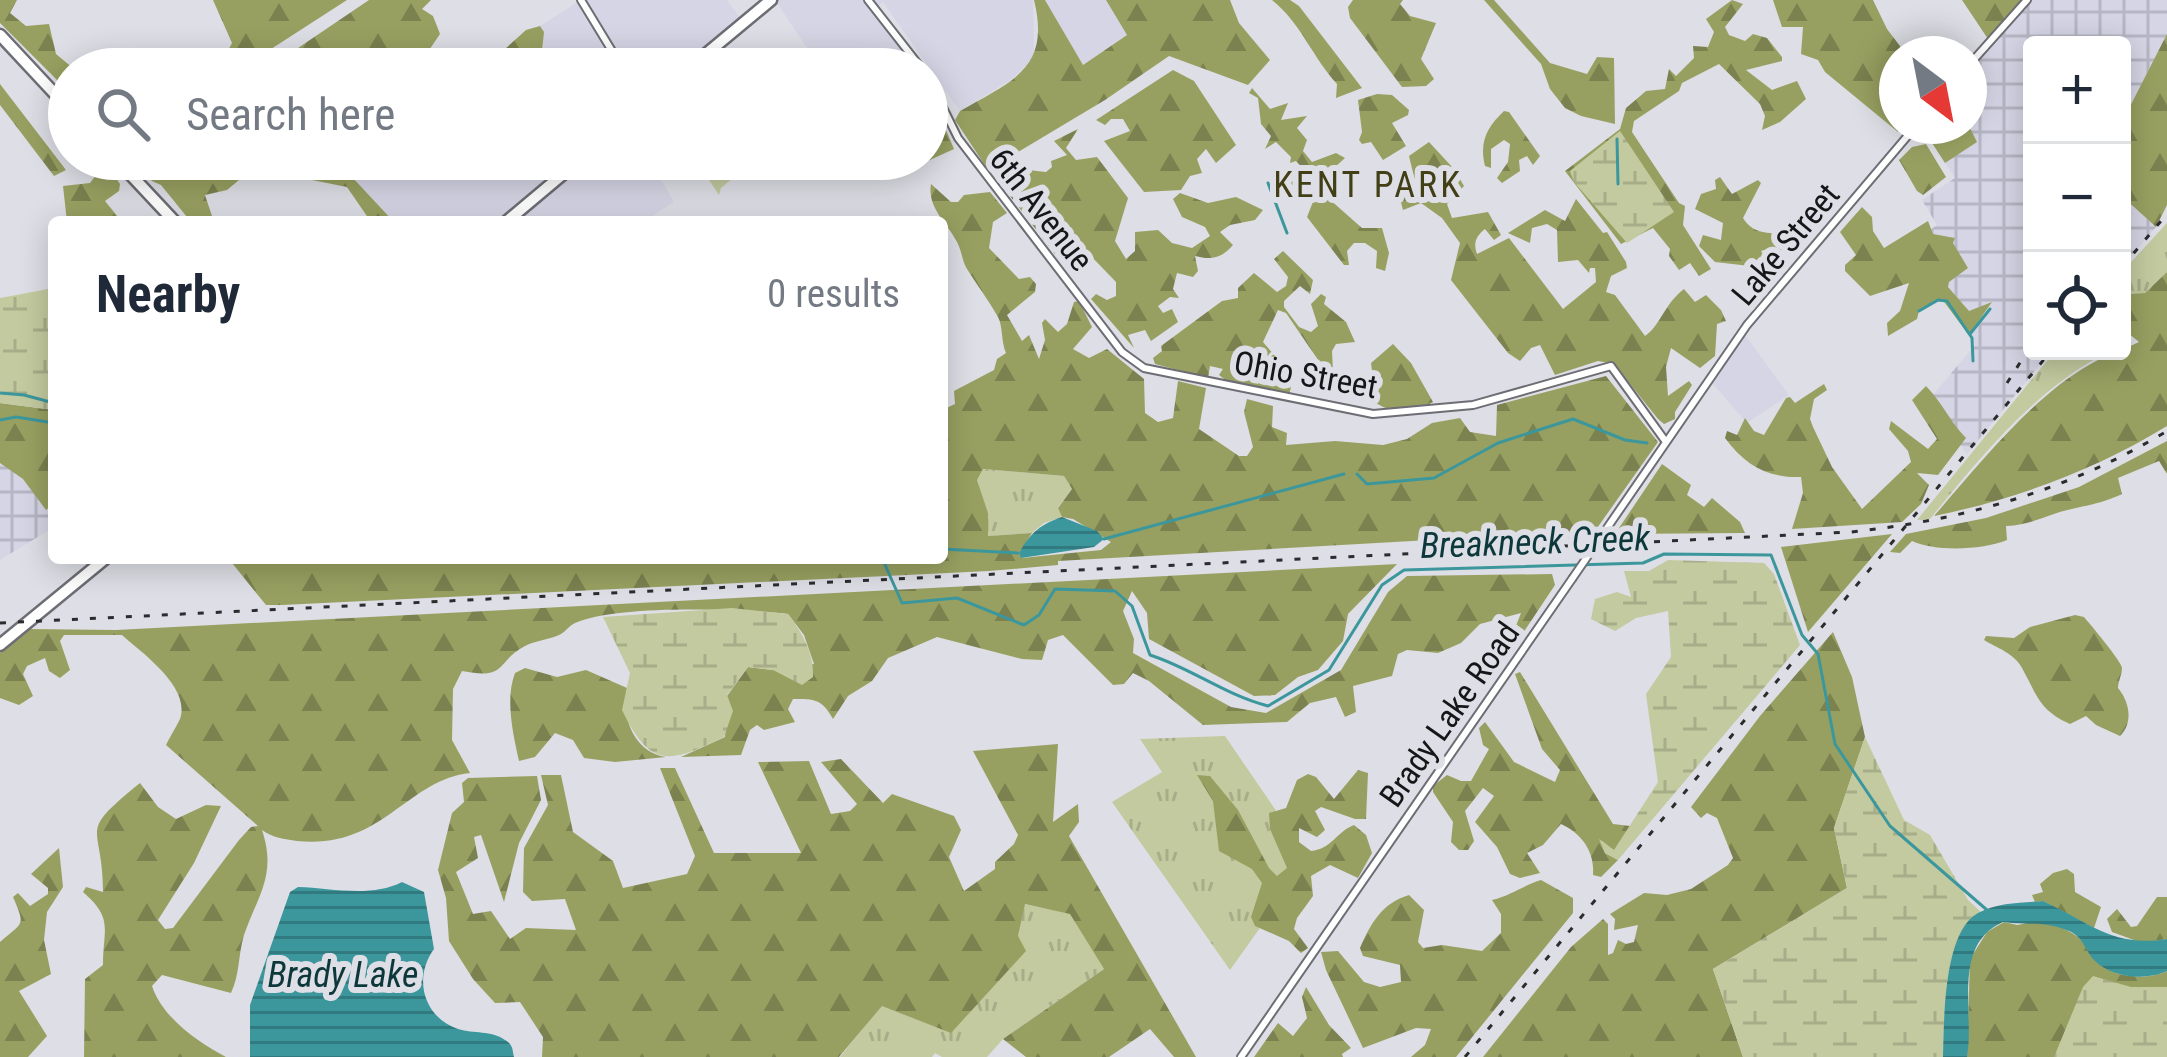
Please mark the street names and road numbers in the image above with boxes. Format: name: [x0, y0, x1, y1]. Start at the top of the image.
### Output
street label: 6th Avenue: [982, 140, 1101, 278]
street label: Lake Street: [1723, 176, 1847, 313]
street label: Ohio Street: [1231, 343, 1381, 406]
street label: Brady Lake Road: [1371, 615, 1527, 814]

